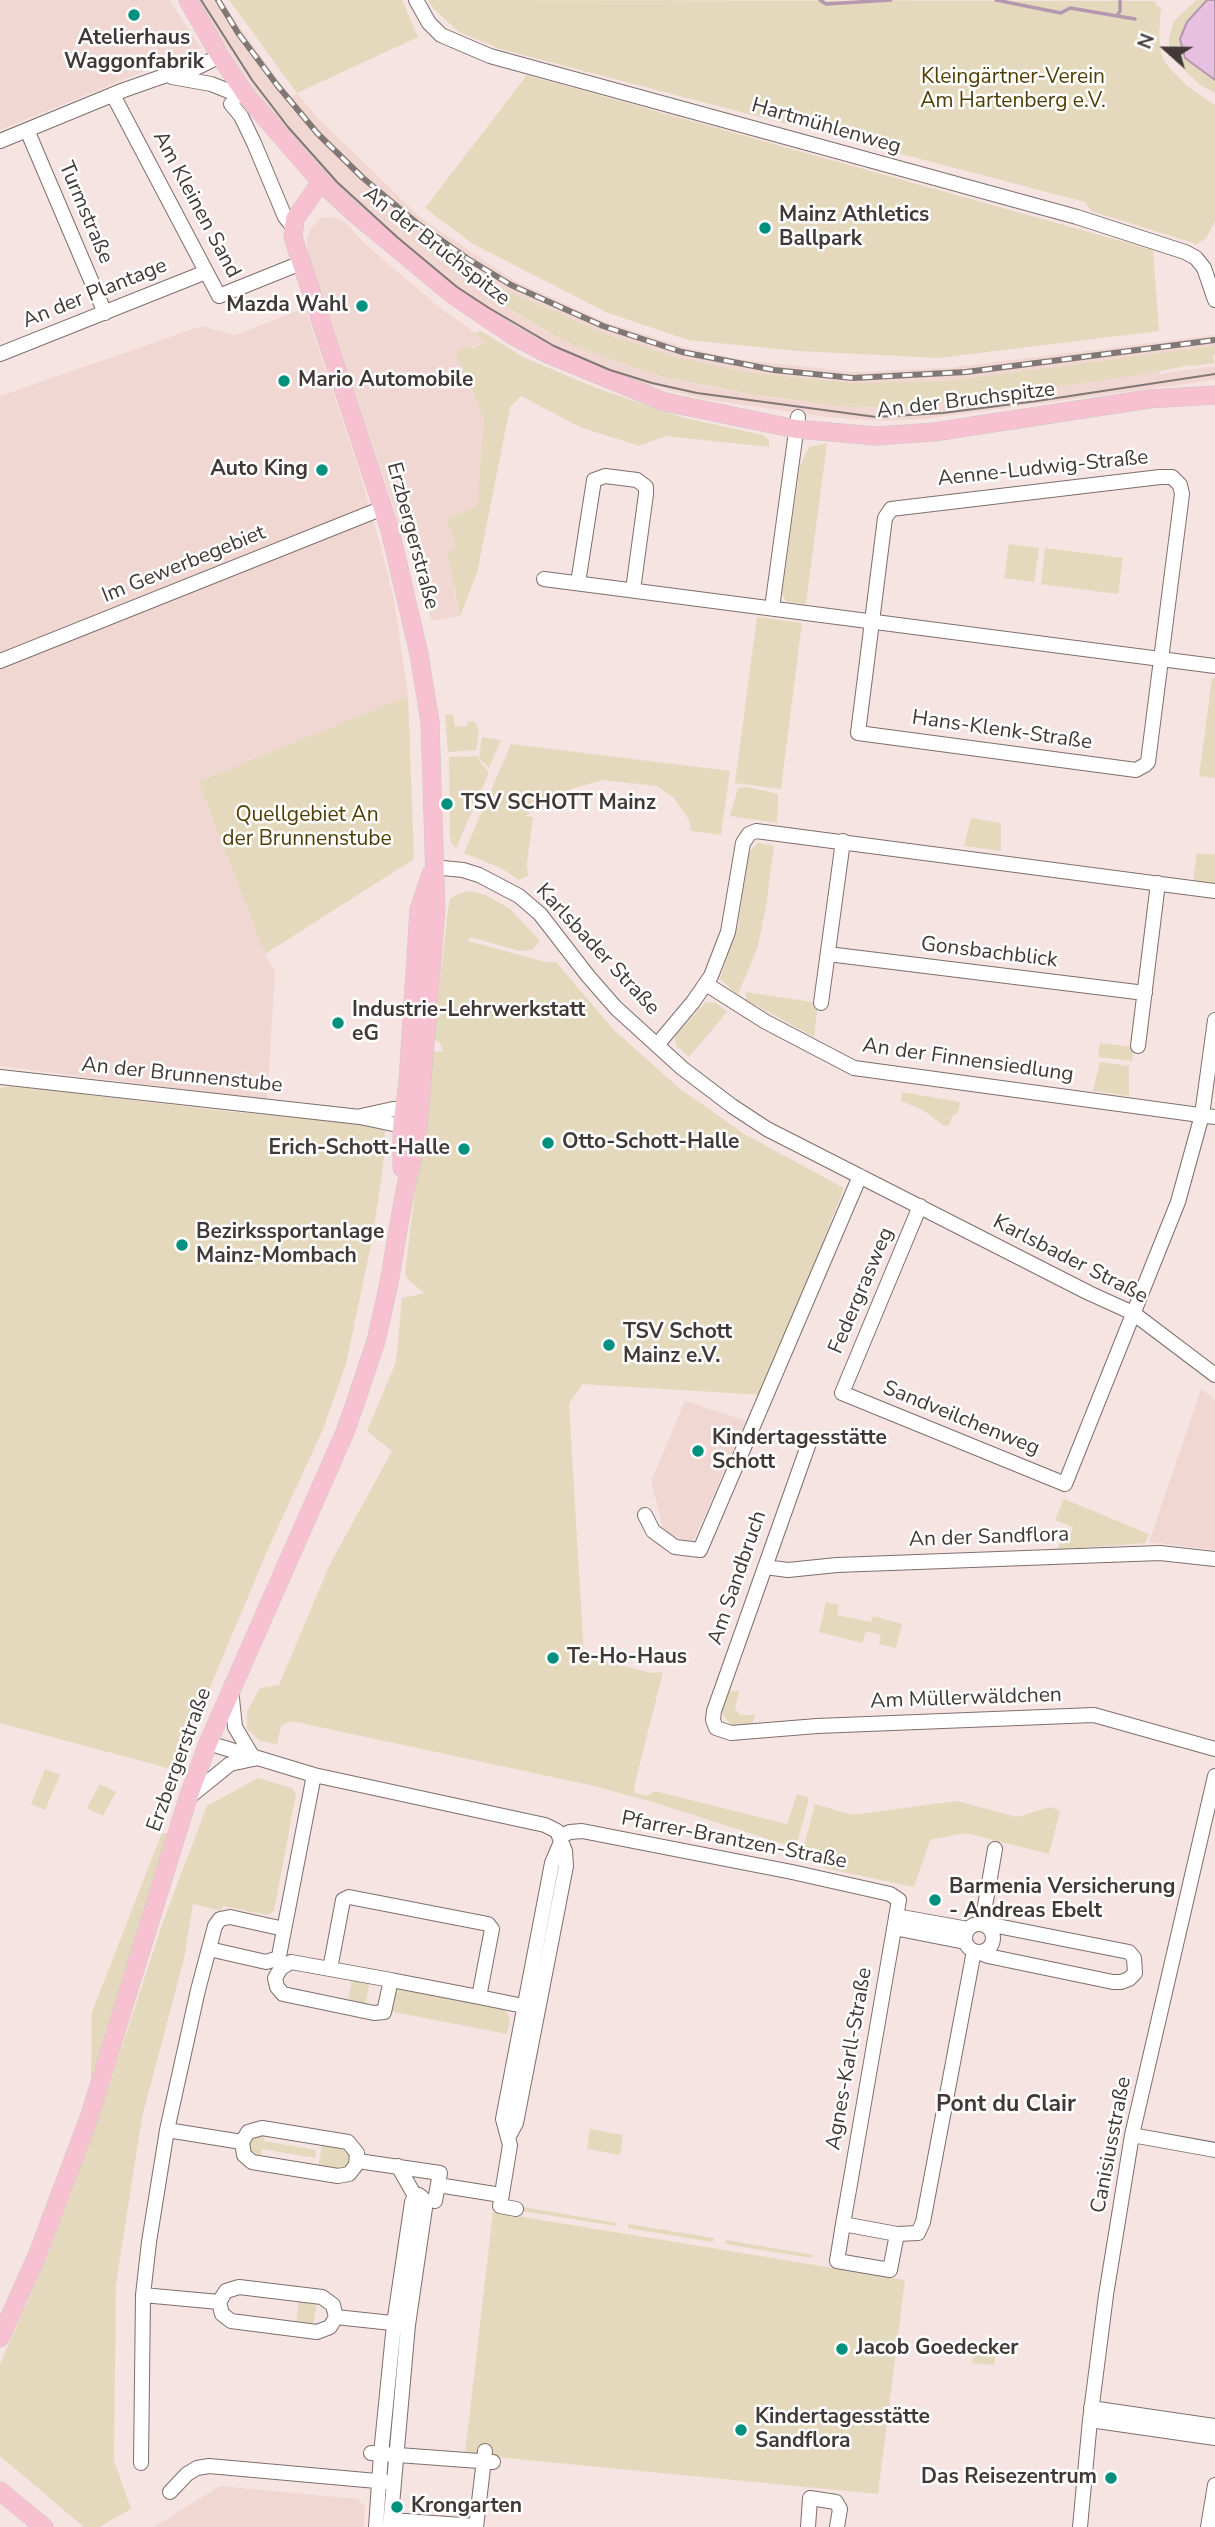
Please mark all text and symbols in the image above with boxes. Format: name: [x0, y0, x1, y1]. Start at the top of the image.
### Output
marker: Atelierhaus Waggonfabrik: [126, 7, 142, 23]
north arrow: [1131, 14, 1201, 84]
place label: Atelierhaus Waggonfabrik: [64, 26, 204, 76]
text: N: [1132, 30, 1161, 53]
park label: Kleingärtner-Verein Am Hartenberg e.V.: [920, 65, 1106, 115]
street label: Hartmühlenweg: [748, 94, 904, 160]
street label: Am Kleinen Sand: [147, 127, 245, 283]
street label: Turmstraße: [52, 158, 118, 268]
street label: An der Bruchspitze: [358, 182, 514, 312]
place label: Mainz Athletics Ballpark: [779, 203, 929, 253]
marker: Mainz Athletics Ballpark: [757, 220, 773, 236]
street label: An der Plantage: [19, 254, 171, 334]
place label: Mazda Wahl: [226, 293, 348, 319]
marker: Mazda Wahl: [354, 298, 370, 314]
place label: Mario Automobile: [298, 368, 473, 394]
marker: Mario Automobile: [276, 373, 292, 389]
street label: An der Bruchspitze: [875, 378, 1057, 424]
street label: Aenne-Ludwig-Straße: [936, 445, 1150, 493]
place label: Auto King: [210, 457, 308, 483]
street label: Erzbergerstraße: [380, 460, 444, 612]
marker: Auto King: [314, 462, 330, 478]
street label: Im Gewerbegebiet: [99, 521, 269, 609]
street label: Hans-Klenk-Straße: [910, 706, 1094, 756]
place label: TSV SCHOTT Mainz: [461, 791, 656, 817]
marker: TSV SCHOTT Mainz: [439, 796, 455, 812]
park label: Quellgebiet An der Brunnenstube: [222, 803, 392, 853]
street label: Karlsbader Straße: [530, 879, 664, 1021]
street label: Gonsbachblick: [919, 932, 1059, 974]
place label: Industrie-Lehrwerkstatt eG: [352, 998, 585, 1048]
marker: Industrie-Lehrwerkstatt eG: [330, 1015, 346, 1031]
street label: An der Finnensiedlung: [861, 1034, 1075, 1088]
street label: An der Brunnenstube: [80, 1053, 284, 1099]
place label: Otto-Schott-Halle: [562, 1130, 739, 1156]
marker: Otto-Schott-Halle: [540, 1135, 556, 1151]
place label: Erich-Schott-Halle: [269, 1136, 450, 1162]
marker: Erich-Schott-Halle: [456, 1141, 472, 1157]
street label: Karlsbader Straße: [988, 1210, 1152, 1310]
place label: Bezirkssportanlage Mainz-Mombach: [196, 1220, 384, 1270]
street label: Federgrasweg: [824, 1224, 900, 1358]
marker: Bezirkssportanlage Mainz-Mombach: [174, 1237, 190, 1253]
place label: TSV Schott Mainz e.V.: [623, 1320, 732, 1370]
marker: TSV Schott Mainz e.V.: [601, 1337, 617, 1353]
street label: Sandveilchenweg: [879, 1376, 1043, 1462]
place label: Kindertagesstätte Schott: [712, 1426, 887, 1476]
marker: Kindertagesstätte Schott: [690, 1443, 706, 1459]
street label: Am Sandbruch: [703, 1508, 773, 1648]
street label: An der Sandflora: [908, 1523, 1070, 1553]
place label: Te-Ho-Haus: [567, 1645, 687, 1671]
marker: Te-Ho-Haus: [545, 1650, 561, 1666]
street label: Am Müllerwäldchen: [870, 1683, 1062, 1715]
street label: Erzbergerstraße: [142, 1685, 218, 1835]
street label: Pfarrer-Brantzen-Straße: [619, 1807, 849, 1875]
place label: Barmenia Versicherung - Andreas Ebelt: [949, 1875, 1175, 1925]
marker: Barmenia Versicherung - Andreas Ebelt: [927, 1892, 943, 1908]
street label: Agnes-Karll-Straße: [822, 1966, 878, 2152]
street label: Canisiusstraße: [1086, 2075, 1138, 2215]
district label: Pont du Clair: [936, 2091, 1076, 2119]
place label: Jacob Goedecker: [856, 2336, 1018, 2362]
marker: Jacob Goedecker: [834, 2341, 850, 2357]
place label: Kindertagesstätte Sandflora: [755, 2405, 930, 2455]
marker: Kindertagesstätte Sandflora: [733, 2422, 749, 2438]
place label: Das Reisezentrum: [921, 2465, 1097, 2491]
marker: Das Reisezentrum: [1103, 2470, 1119, 2486]
place label: Krongarten: [411, 2494, 522, 2520]
marker: Krongarten: [389, 2499, 405, 2515]

